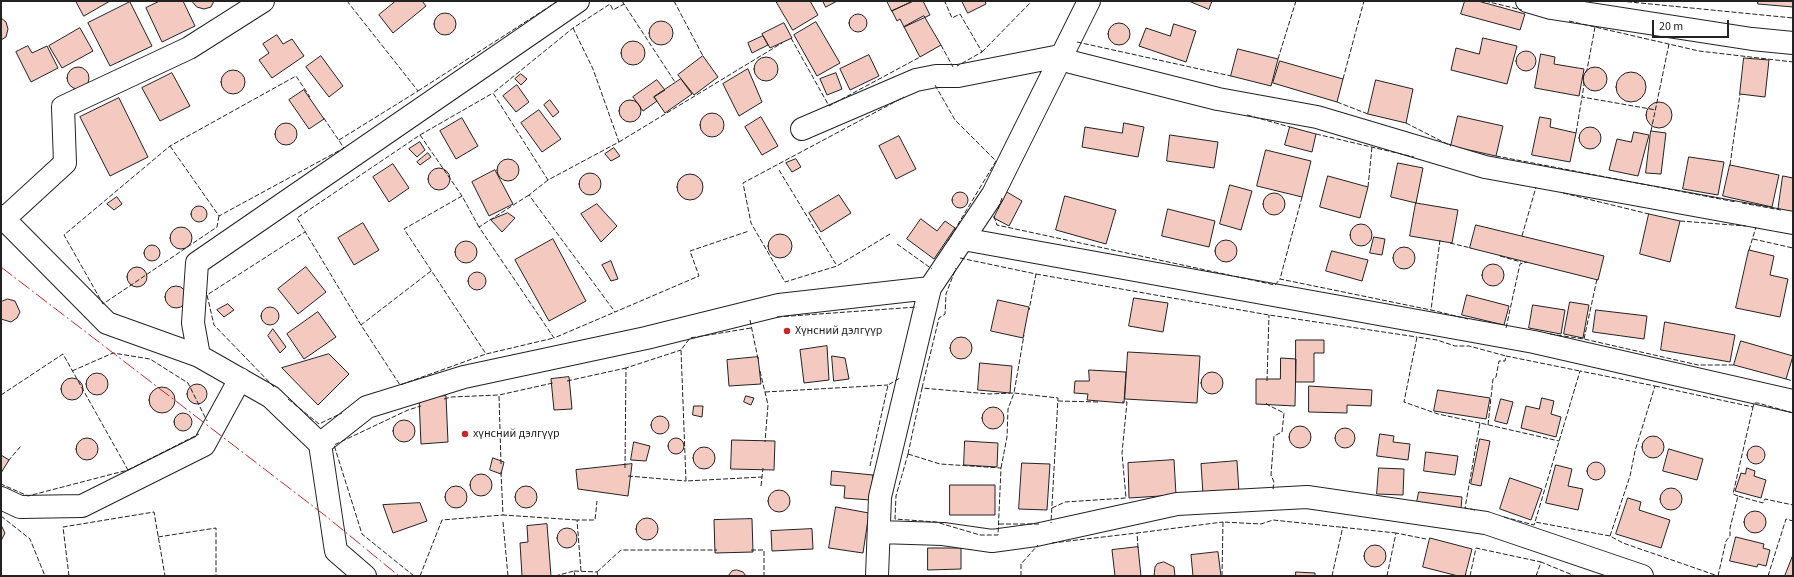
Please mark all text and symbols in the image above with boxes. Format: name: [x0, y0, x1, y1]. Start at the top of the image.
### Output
scale bar: [1654, 12, 1731, 38]
text: 20 m: [1659, 18, 1683, 35]
place label: Хүнсний дэлгүүр: [795, 324, 882, 338]
marker: Хүнсний дэлгүүр: [782, 326, 792, 336]
place label: хүнсний дэлгүүр: [473, 427, 560, 441]
marker: хүнсний дэлгүүр: [460, 429, 470, 439]

